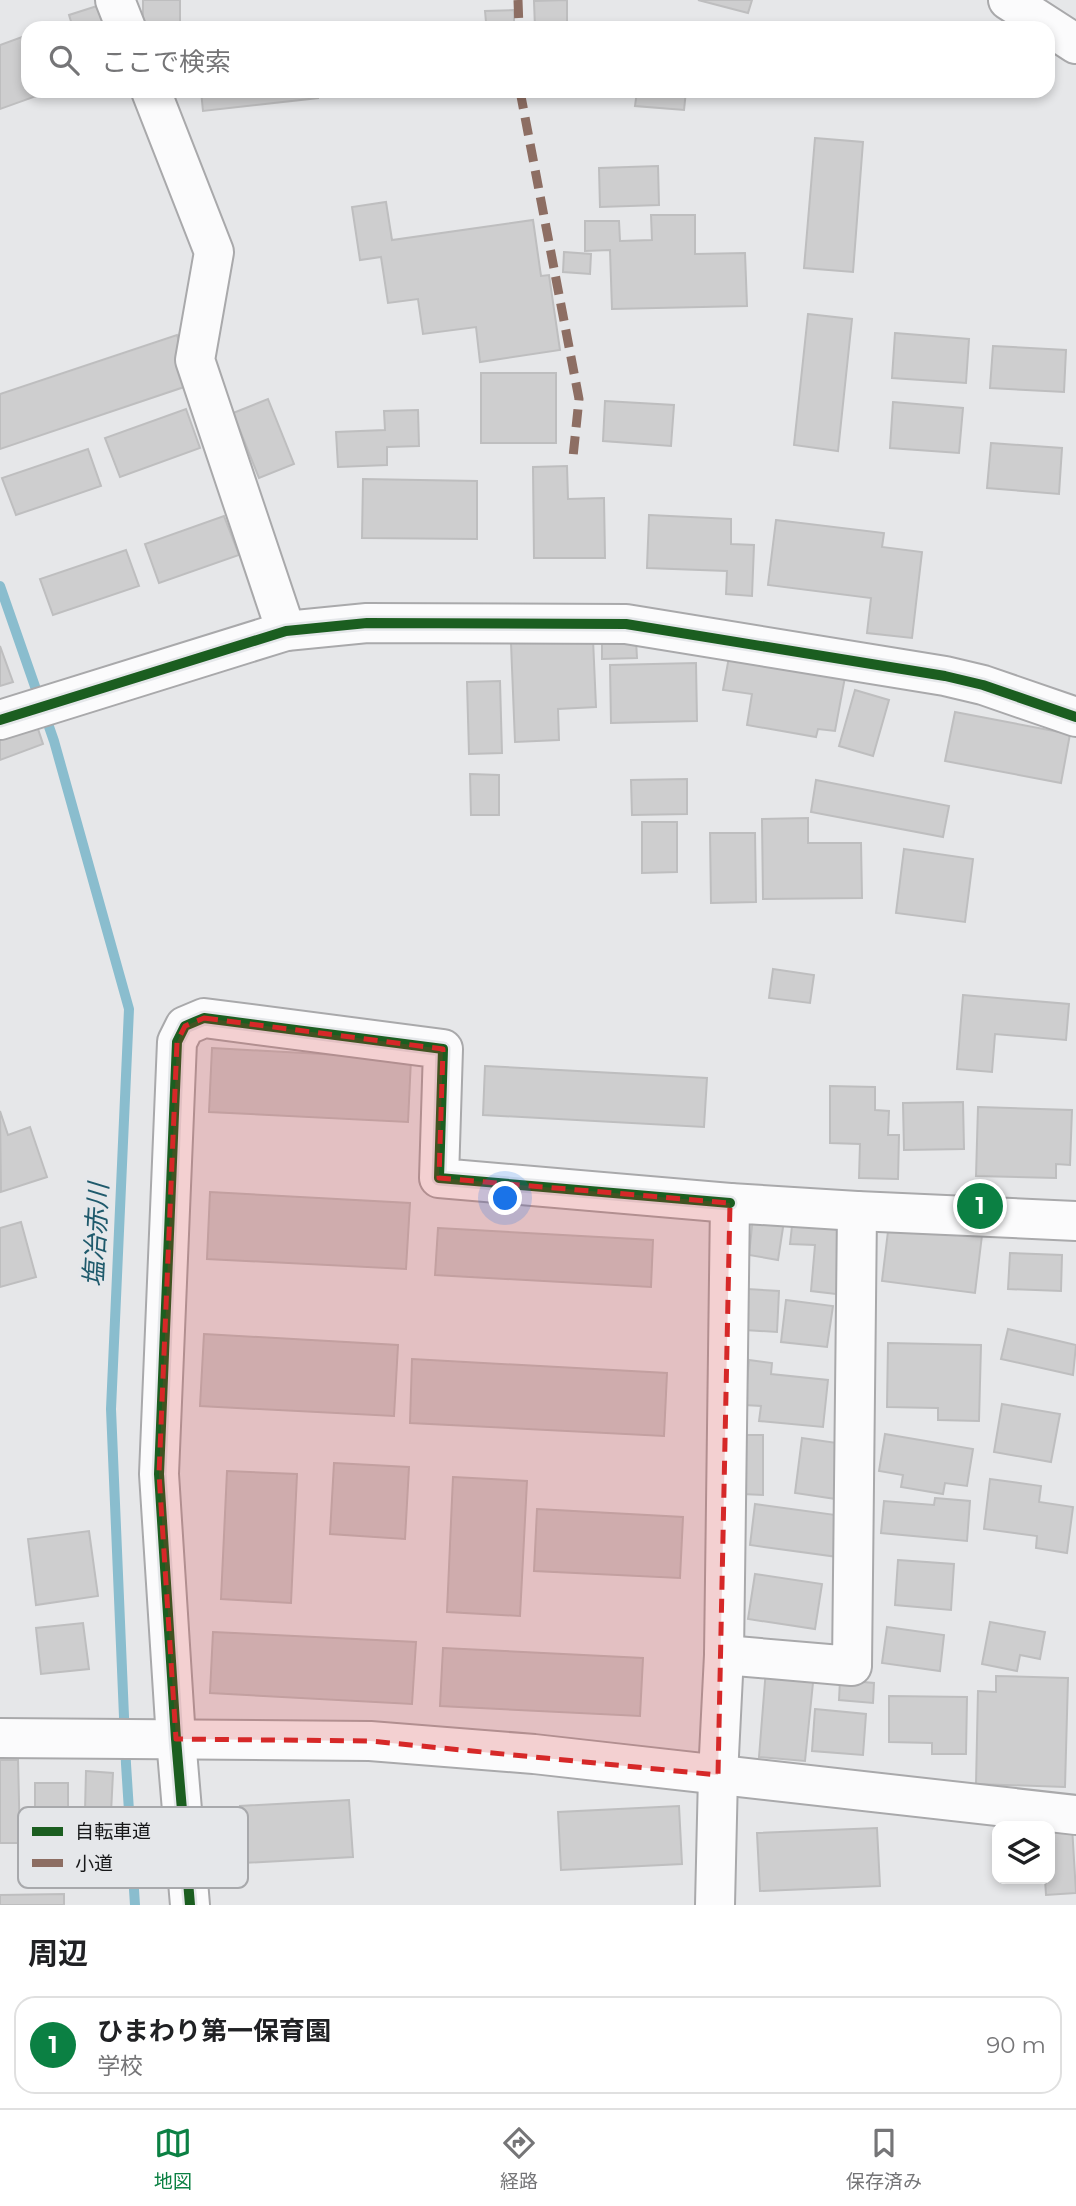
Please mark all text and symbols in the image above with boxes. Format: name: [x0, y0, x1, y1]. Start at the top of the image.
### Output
search box: [21, 21, 1055, 98]
icon: search: [45, 41, 83, 79]
text: ここで検索: [101, 46, 231, 78]
water label: 塩冶赤川: [77, 1179, 115, 1288]
pin: 1: [957, 1180, 1003, 1232]
your location: [488, 1181, 522, 1215]
legend: [18, 1807, 248, 1888]
text: 自転車道: [75, 1820, 151, 1843]
map controls: [992, 1821, 1055, 1884]
button: layers: [992, 1821, 1055, 1884]
text: 小道: [75, 1852, 113, 1875]
text: 周辺: [28, 1935, 88, 1972]
text: ひまわり第一保育園: [97, 2015, 331, 2047]
text: 1: [48, 2031, 58, 2059]
text: 90 m: [986, 2031, 1046, 2059]
text: 学校: [97, 2052, 143, 2080]
tab: 地図: [154, 2124, 192, 2193]
tab: 経路: [500, 2124, 538, 2193]
tab: 保存済み: [846, 2124, 922, 2193]

